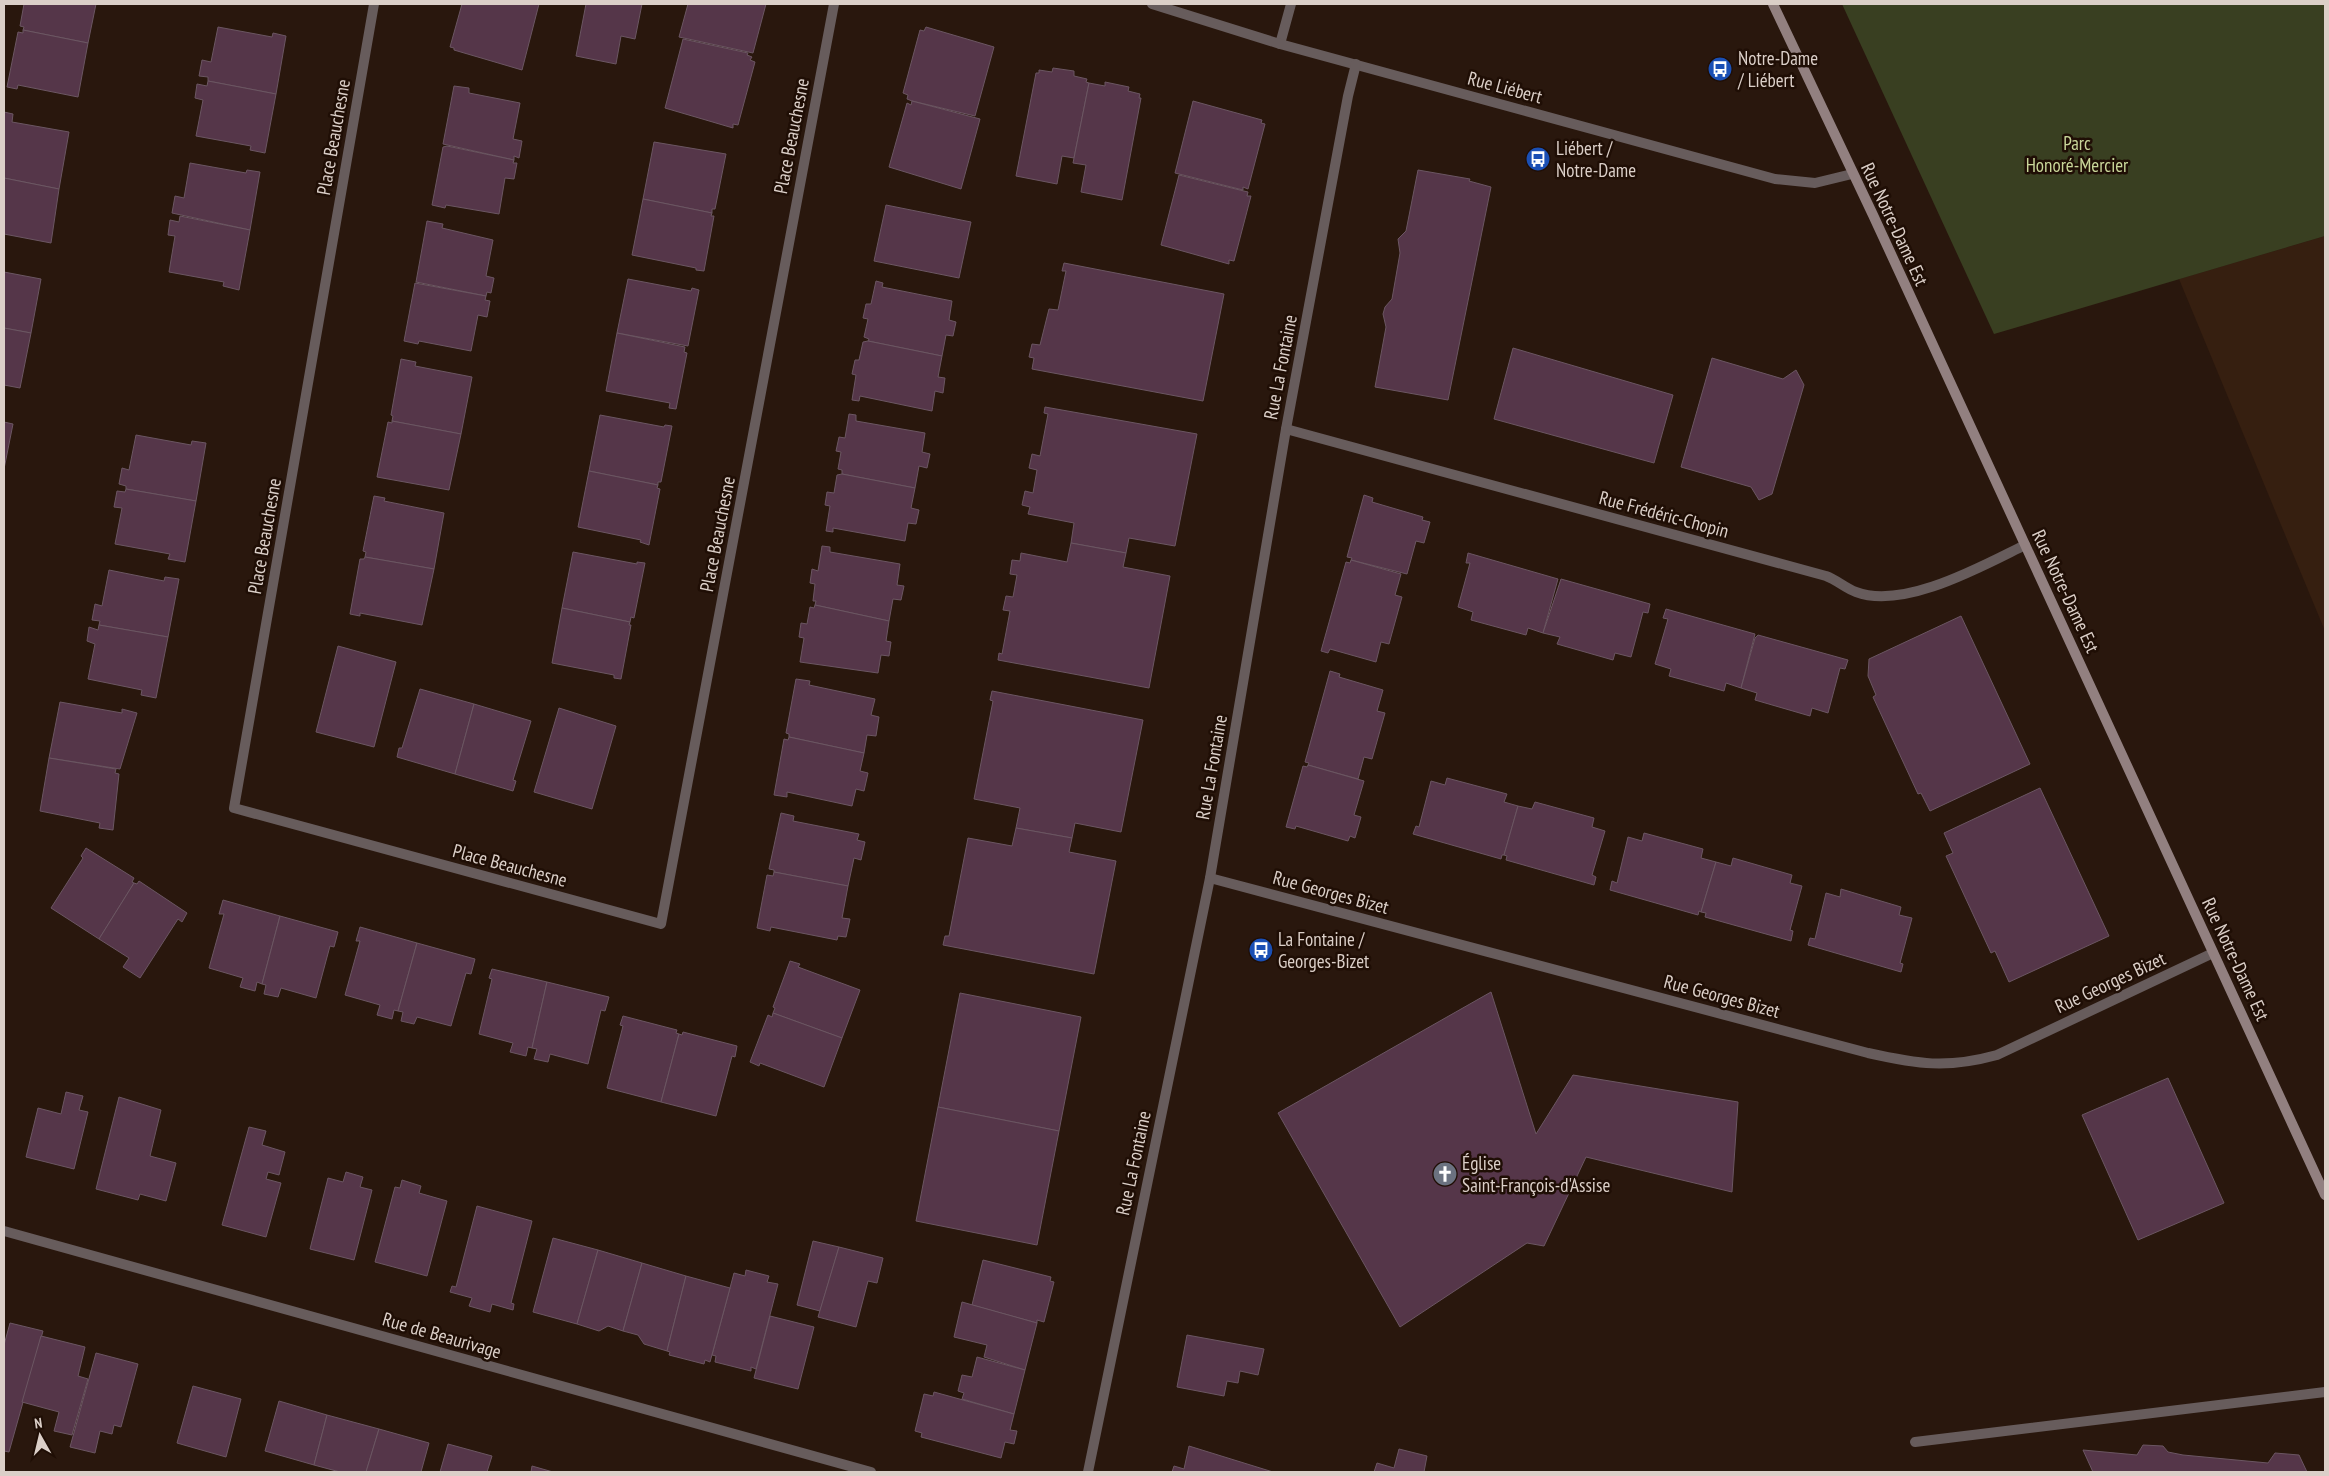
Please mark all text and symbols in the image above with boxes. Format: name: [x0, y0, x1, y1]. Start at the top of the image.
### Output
place label: Notre-Dame / Liébert: [1737, 46, 1818, 92]
bus stop icon: Notre-Dame / Liébert: [1707, 56, 1733, 82]
street label: Rue Liébert: [1465, 66, 1546, 109]
street label: Place Beauchesne: [768, 76, 814, 196]
street label: Place Beauchesne: [311, 77, 355, 197]
park label: Parc Honoré-Mercier: [2026, 131, 2129, 177]
place label: Liébert / Notre-Dame: [1556, 136, 1636, 182]
bus stop icon: Liébert / Notre-Dame: [1525, 146, 1551, 172]
street label: Rue Notre-Dame Est: [1856, 159, 1934, 290]
street label: Rue La Fontaine: [1258, 313, 1302, 421]
street label: Place Beauchesne: [694, 474, 740, 594]
street label: Place Beauchesne: [242, 476, 286, 596]
street label: Rue Frédéric-Chopin: [1597, 485, 1731, 543]
street label: Rue Notre-Dame Est: [2027, 526, 2105, 657]
street label: Rue La Fontaine: [1190, 713, 1232, 821]
street label: Place Beauchesne: [450, 838, 570, 892]
street label: Rue Georges Bizet: [1270, 865, 1392, 919]
street label: Rue Notre-Dame Est: [2197, 894, 2275, 1025]
place label: La Fontaine / Georges-Bizet: [1278, 927, 1370, 973]
bus stop icon: La Fontaine / Georges-Bizet: [1248, 937, 1274, 963]
street label: Rue Georges Bizet: [2051, 946, 2170, 1018]
street label: Rue Georges Bizet: [1661, 969, 1783, 1023]
street label: Rue La Fontaine: [1110, 1109, 1156, 1217]
place label: Église Saint-François-d'Assise: [1462, 1151, 1610, 1197]
church icon: Église Saint-François-d'Assise: [1432, 1161, 1458, 1187]
street label: Rue de Beaurivage: [380, 1307, 504, 1363]
north arrow: [15, 1411, 65, 1461]
text: N: [33, 1414, 43, 1433]

